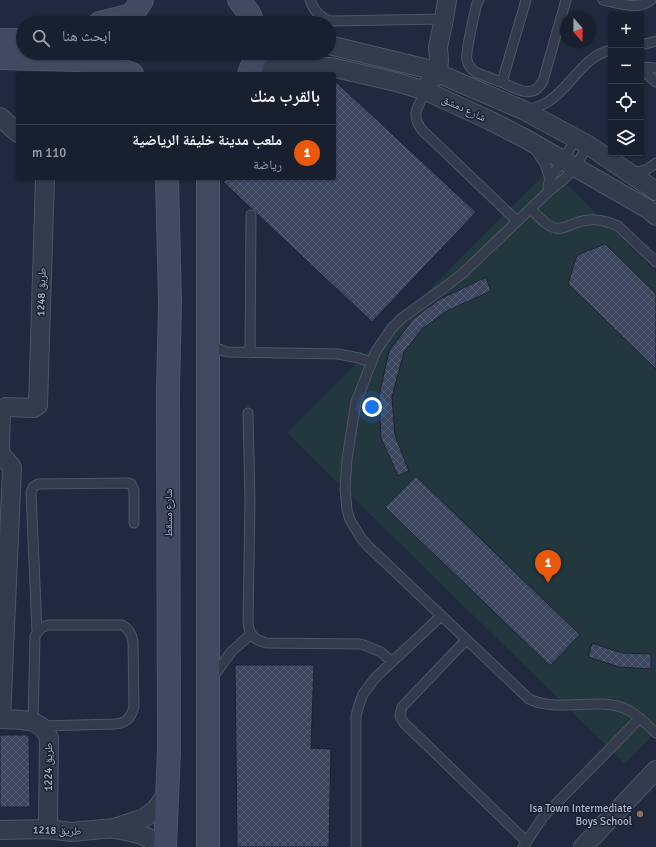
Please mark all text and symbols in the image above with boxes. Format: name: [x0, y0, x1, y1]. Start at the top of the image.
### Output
north arrow: [560, 12, 596, 48]
map controls: [608, 12, 644, 156]
button: +: [608, 12, 644, 48]
search box: [16, 16, 336, 60]
icon: search: [30, 27, 52, 49]
text: ابحث هنا: [62, 27, 111, 45]
button: −: [608, 48, 644, 84]
button: locate: [608, 84, 644, 120]
text: بالقرب منك: [250, 86, 320, 107]
street label: شارع دمشق: [440, 93, 488, 124]
button: layers: [608, 120, 644, 156]
text: ملعب مدينة خليفة الرياضية: [132, 131, 282, 149]
text: 110 m: [32, 145, 66, 161]
text: 1: [303, 145, 311, 161]
text: رياضة: [253, 157, 282, 173]
street label: طريق 1248: [34, 267, 49, 317]
your location: [362, 397, 382, 417]
street label: شارع مسقط: [162, 489, 175, 537]
pin: 1: [535, 550, 561, 583]
street label: طريق 1224: [42, 743, 55, 791]
place label: Isa Town Intermediate Boys School: [529, 802, 632, 828]
marker: Isa Town Intermediate Boys School: [635, 809, 645, 819]
street label: طريق 1218: [32, 823, 82, 838]

